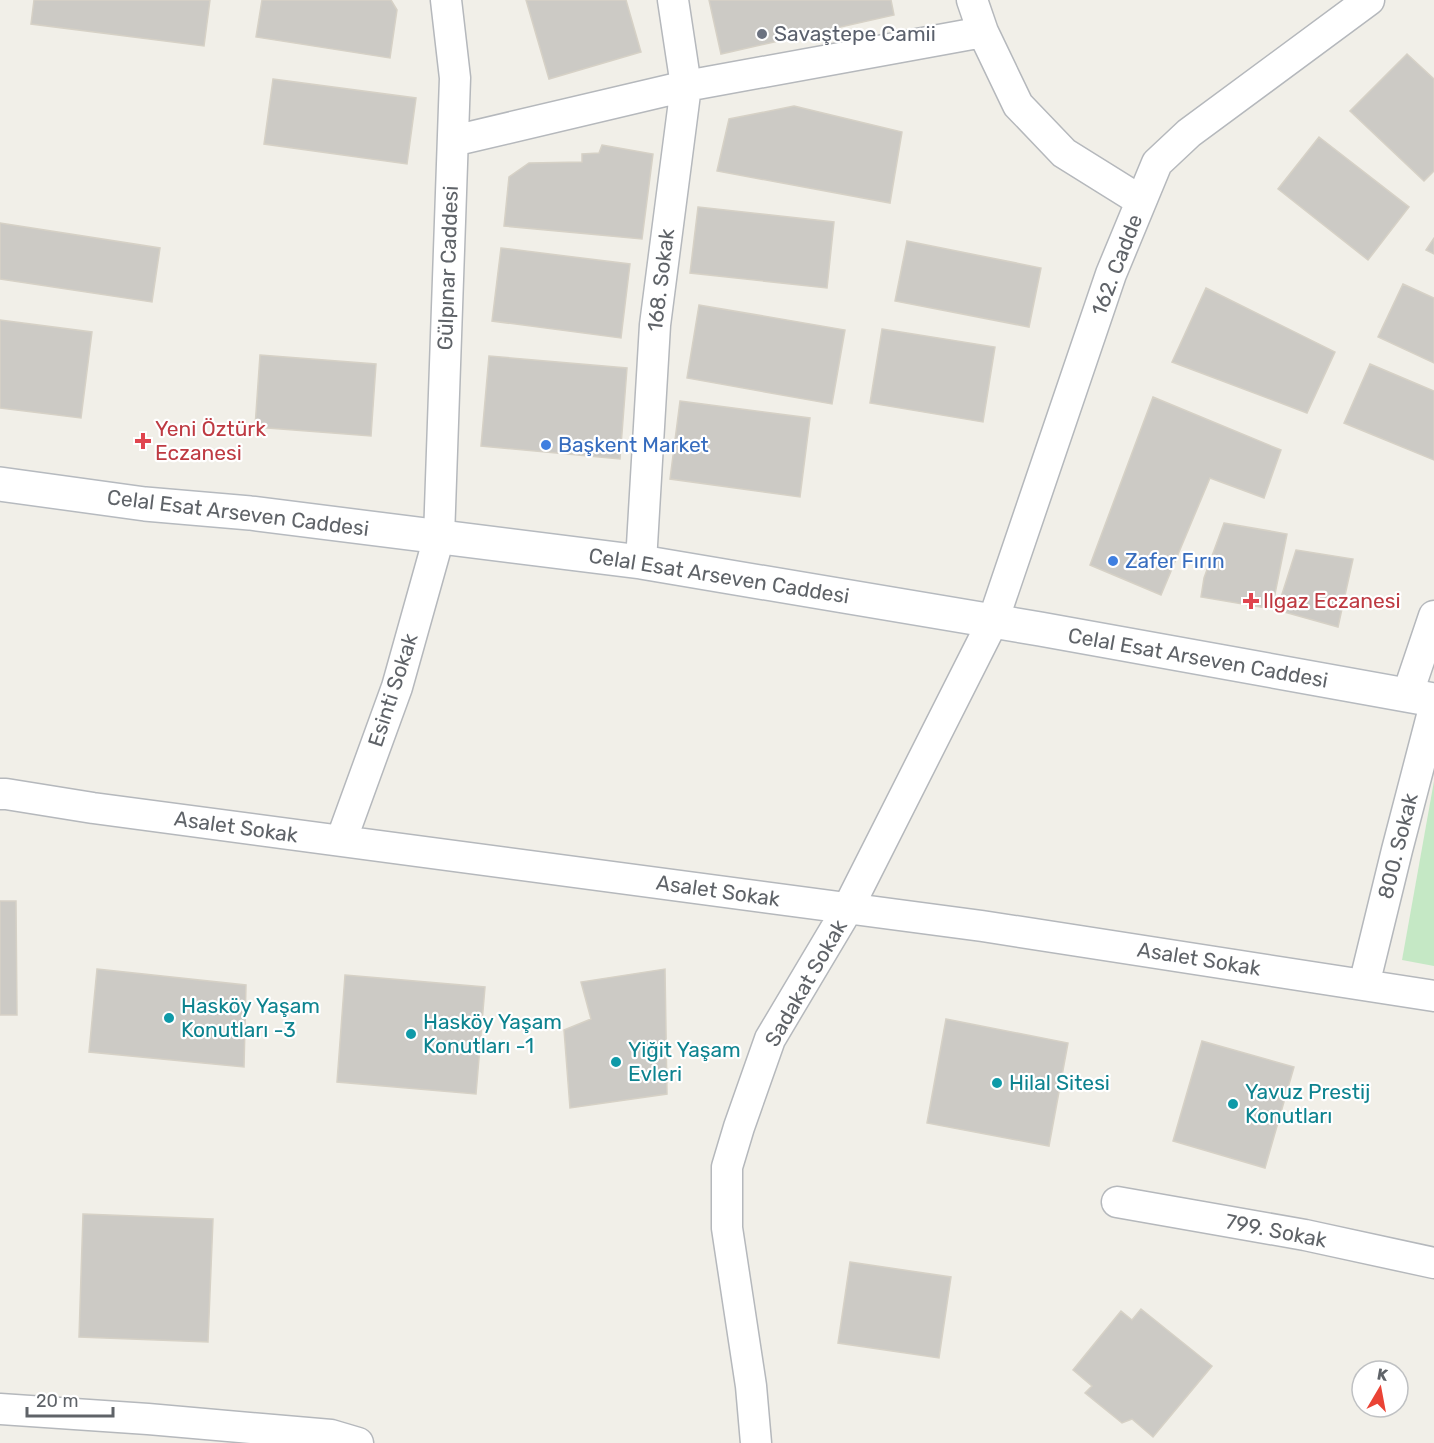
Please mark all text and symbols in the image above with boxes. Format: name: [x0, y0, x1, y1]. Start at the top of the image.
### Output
place label: Savaştepe Camii: [774, 21, 936, 46]
marker: Savaştepe Camii: [755, 27, 769, 41]
street label: Gülpınar Caddesi: [432, 185, 463, 351]
street label: 162. Cadde: [1086, 211, 1147, 319]
street label: 168. Sokak: [642, 227, 679, 333]
place label: Yeni Öztürk Eczanesi: [155, 416, 266, 465]
place label: Başkent Market: [558, 432, 709, 457]
marker: Yeni Öztürk Eczanesi: [136, 434, 150, 448]
marker: Başkent Market: [539, 438, 553, 452]
street label: Celal Esat Arseven Caddesi: [106, 484, 370, 541]
street label: Celal Esat Arseven Caddesi: [587, 543, 851, 608]
place label: Zafer Fırın: [1125, 548, 1225, 573]
marker: Zafer Fırın: [1106, 554, 1120, 568]
place label: Ilgaz Eczanesi: [1263, 588, 1401, 613]
marker: Ilgaz Eczanesi: [1244, 594, 1258, 608]
street label: Celal Esat Arseven Caddesi: [1066, 622, 1330, 693]
street label: Esinti Sokak: [362, 630, 423, 750]
street label: 800. Sokak: [1372, 790, 1423, 901]
street label: Asalet Sokak: [173, 805, 300, 848]
street label: Asalet Sokak: [655, 869, 782, 912]
street label: Sadakat Sokak: [759, 915, 852, 1051]
street label: Asalet Sokak: [1136, 936, 1263, 981]
place label: Hasköy Yaşam Konutları -3: [181, 993, 320, 1042]
place label: Hasköy Yaşam Konutları -1: [423, 1009, 562, 1058]
marker: Hasköy Yaşam Konutları -3: [162, 1011, 176, 1025]
marker: Hasköy Yaşam Konutları -1: [404, 1027, 418, 1041]
place label: Yiğit Yaşam Evleri: [628, 1037, 741, 1086]
marker: Yiğit Yaşam Evleri: [609, 1055, 623, 1069]
place label: Hilal Sitesi: [1009, 1070, 1110, 1095]
marker: Hilal Sitesi: [990, 1076, 1004, 1090]
place label: Yavuz Prestij Konutları: [1245, 1079, 1370, 1128]
marker: Yavuz Prestij Konutları: [1226, 1097, 1240, 1111]
street label: 799. Sokak: [1223, 1208, 1329, 1253]
north arrow: [1350, 1359, 1410, 1419]
text: K: [1376, 1364, 1390, 1385]
scale bar: [27, 1380, 112, 1418]
text: 20 m: [36, 1390, 78, 1412]

